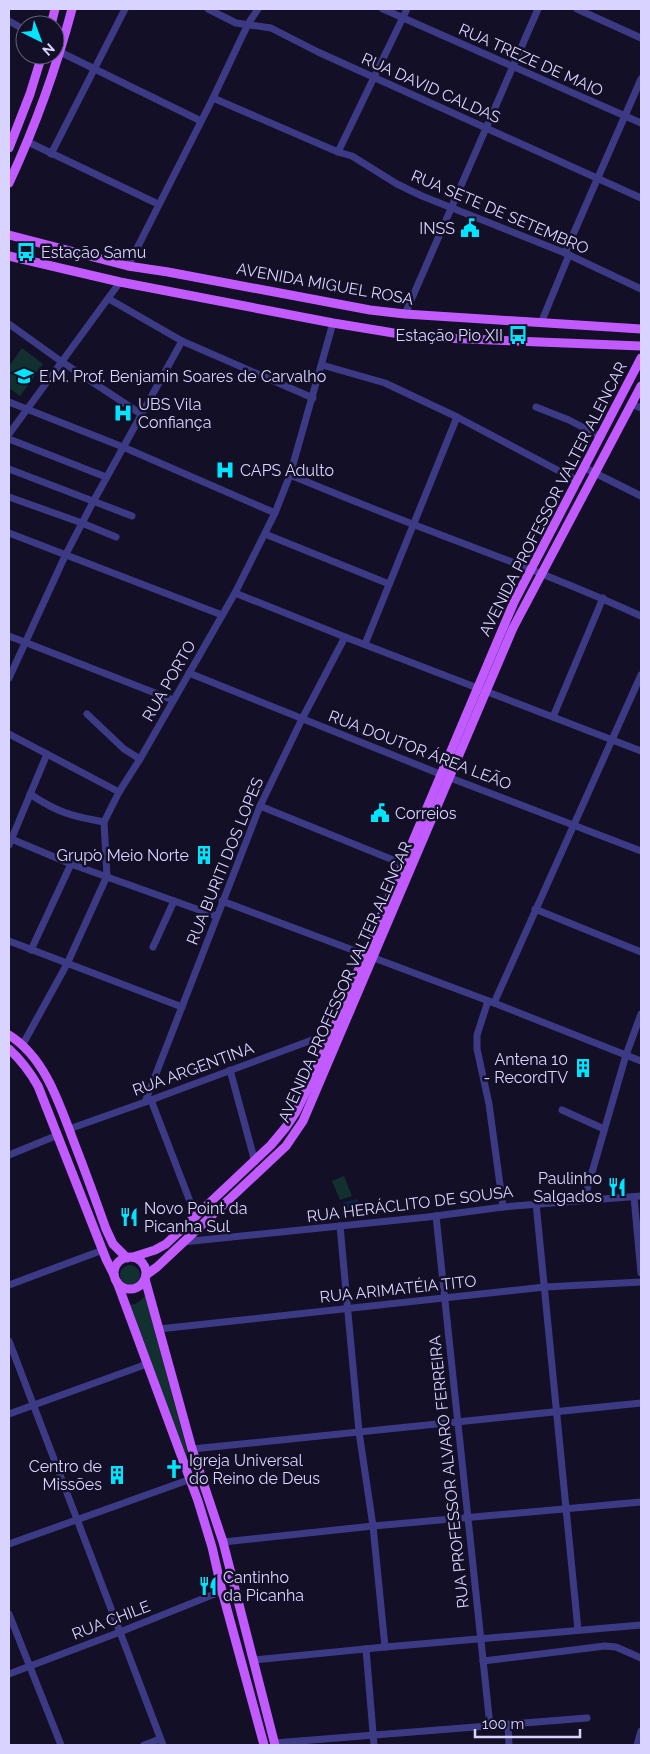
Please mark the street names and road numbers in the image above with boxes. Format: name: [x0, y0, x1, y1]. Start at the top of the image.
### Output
street label: RUA TREZE DE MAIO: [456, 20, 606, 100]
street label: RUA DAVID CALDAS: [359, 49, 504, 127]
street label: RUA SETE DE SETEMBRO: [408, 166, 592, 258]
street label: AVENIDA MIGUEL ROSA: [235, 259, 415, 309]
street label: AVENIDA PROFESSOR VALTER ALENCAR: [475, 359, 631, 639]
street label: RUA PORTO: [138, 637, 200, 725]
street label: RUA DOUTOR ÁREA LEÃO: [326, 705, 514, 794]
street label: RUA BURITI DOS LOPES: [183, 774, 267, 947]
street label: AVENIDA PROFESSOR VALTER ALENCAR: [274, 839, 416, 1125]
street label: RUA ARGENTINA: [130, 1038, 256, 1100]
street label: RUA HERÁCLITO DE SOUSA: [306, 1181, 515, 1226]
street label: RUA ARIMATÉIA TITO: [319, 1270, 477, 1307]
street label: RUA PROFESSOR ALVARO FERREIRA: [425, 1334, 473, 1609]
street label: RUA CHILE: [69, 1596, 153, 1644]

